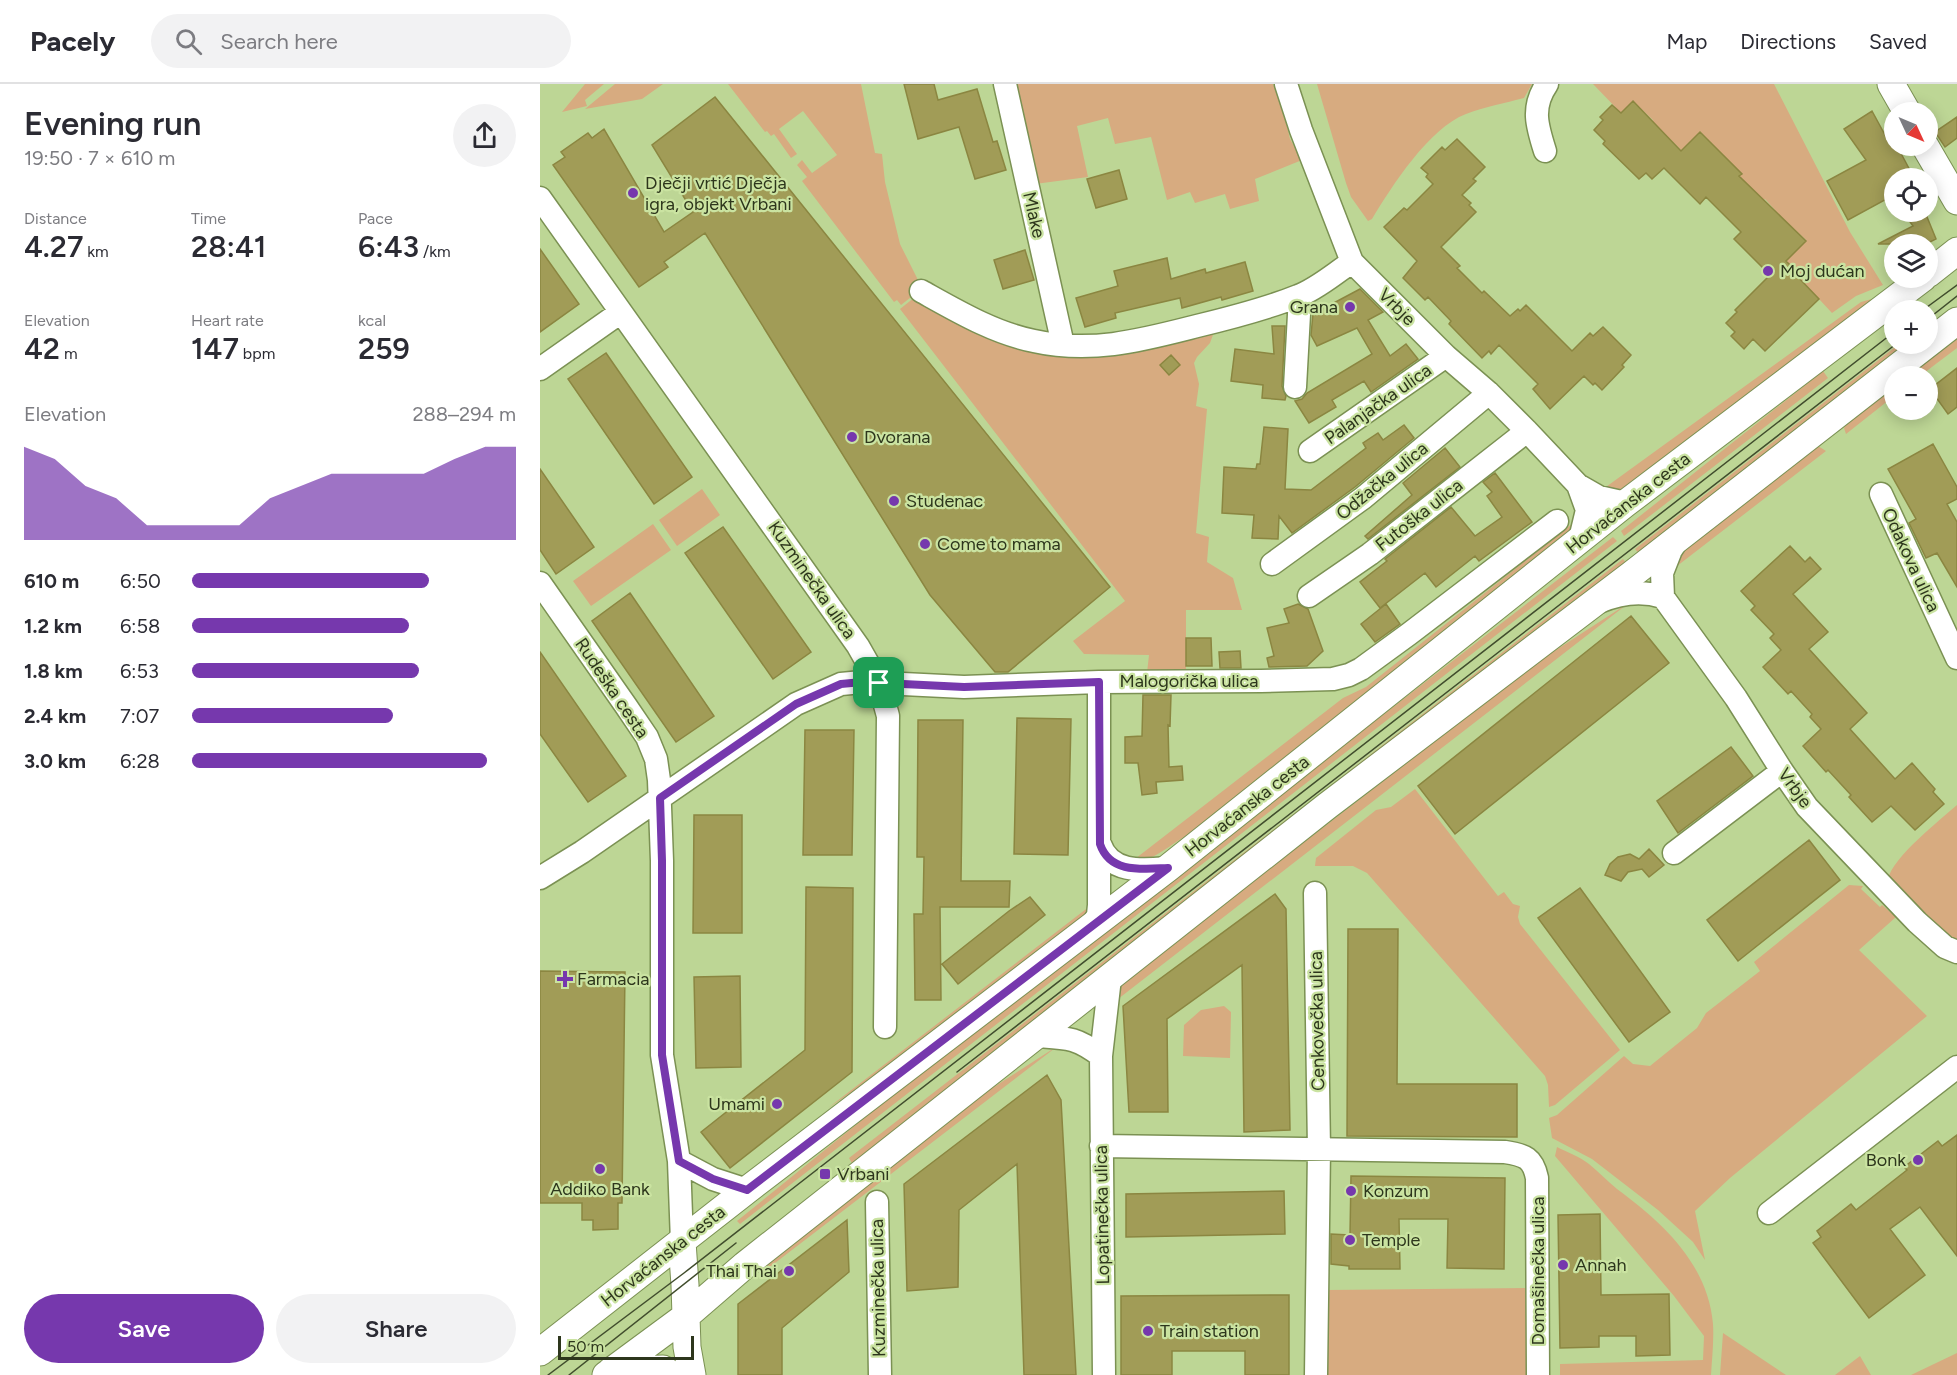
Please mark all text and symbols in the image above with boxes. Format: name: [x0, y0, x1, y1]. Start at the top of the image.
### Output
search box: [151, 14, 571, 68]
text: Pacely: [30, 24, 115, 58]
icon: search: [172, 25, 205, 58]
text: Search here: [220, 28, 338, 55]
text: Map: [1666, 29, 1707, 54]
text: Directions: [1740, 29, 1836, 54]
text: Saved: [1869, 29, 1927, 54]
north arrow: [1884, 102, 1938, 156]
map controls: [1884, 102, 1938, 420]
text: Evening run: [24, 104, 201, 143]
button: share: [453, 104, 516, 167]
text: 19:50 · 7 × 610 m: [24, 146, 175, 170]
button: locate: [1884, 168, 1938, 222]
place label: Dječji vrtić Dječja igra, objekt Vrbani: [645, 172, 792, 215]
marker: Dječji vrtić Dječja igra, objekt Vrbani: [626, 186, 640, 200]
street label: Mlake: [1018, 190, 1050, 240]
text: Distance: [24, 209, 87, 228]
text: Time: [191, 209, 226, 228]
text: Pace: [358, 209, 393, 228]
text: 4.27: [24, 228, 83, 265]
text: 28:41: [191, 228, 266, 265]
text: 6:43: [358, 228, 419, 265]
button: layers: [1884, 234, 1938, 288]
text: km: [83, 242, 109, 261]
text: /km: [419, 242, 451, 261]
place label: Moj dućan: [1780, 260, 1865, 282]
marker: Moj dućan: [1761, 264, 1775, 278]
street label: Vrbje: [1374, 284, 1420, 330]
place label: Grana: [1290, 296, 1338, 318]
marker: Grana: [1343, 300, 1357, 314]
button: +: [1884, 300, 1938, 354]
text: Elevation: [24, 311, 90, 330]
text: Heart rate: [191, 311, 264, 330]
text: kcal: [358, 311, 386, 330]
text: 42: [24, 330, 60, 367]
text: 147: [191, 330, 239, 367]
text: 259: [358, 330, 410, 367]
text: m: [60, 344, 78, 363]
text: bpm: [239, 344, 275, 363]
street label: Palanjačka ulica: [1320, 359, 1436, 449]
button: −: [1884, 366, 1938, 420]
text: Elevation: [24, 402, 106, 426]
text: 288–294 m: [412, 402, 516, 426]
place label: Dvorana: [864, 426, 930, 448]
marker: Dvorana: [845, 430, 859, 444]
street label: Odžačka ulica: [1332, 437, 1432, 525]
street label: Horvaćanska cesta: [1561, 448, 1695, 558]
street label: Futoška ulica: [1371, 474, 1467, 556]
place label: Studenac: [906, 490, 983, 512]
marker: Studenac: [887, 494, 901, 508]
street label: Odakova ulica: [1877, 504, 1945, 616]
street label: Kuzminečka ulica: [763, 517, 861, 643]
place label: Come to mama: [937, 533, 1061, 555]
marker: Come to mama: [918, 537, 932, 551]
text: 610 m: [24, 569, 79, 593]
text: 6:50: [120, 569, 161, 593]
text: 1.2 km: [24, 614, 82, 638]
text: 6:58: [120, 614, 160, 638]
street label: Rudeška cesta: [570, 634, 654, 742]
pin: [853, 657, 904, 708]
text: 1.8 km: [24, 659, 83, 683]
text: 6:53: [120, 659, 159, 683]
icon: arrive: [862, 666, 895, 699]
street label: Malogorička ulica: [1119, 670, 1259, 692]
text: 2.4 km: [24, 704, 86, 728]
text: 7:07: [120, 704, 159, 728]
text: 3.0 km: [24, 749, 86, 773]
text: 6:28: [120, 749, 160, 773]
street label: Horvaćanska cesta: [1180, 751, 1314, 861]
street label: Vrbje: [1773, 764, 1817, 812]
street label: Cenkovečka ulica: [1305, 951, 1329, 1091]
place label: Farmacia: [577, 968, 650, 990]
marker: Farmacia: [558, 972, 572, 986]
place label: Umami: [708, 1093, 765, 1115]
marker: Umami: [770, 1097, 784, 1111]
street label: Lopatinečka ulica: [1090, 1145, 1114, 1285]
place label: Bonk: [1866, 1149, 1906, 1171]
marker: Bonk: [1911, 1153, 1925, 1167]
marker: Addiko Bank: [593, 1162, 607, 1176]
place label: Vrbani: [837, 1163, 889, 1185]
marker: Vrbani: [818, 1167, 832, 1181]
place label: Addiko Bank: [550, 1178, 650, 1200]
place label: Konzum: [1363, 1180, 1429, 1202]
marker: Konzum: [1344, 1184, 1358, 1198]
street label: Domašinečka ulica: [1527, 1197, 1549, 1345]
street label: Horvaćanska cesta: [596, 1201, 730, 1311]
street label: Kuzminečka ulica: [866, 1219, 890, 1357]
place label: Temple: [1362, 1229, 1421, 1251]
marker: Temple: [1343, 1233, 1357, 1247]
place label: Annah: [1575, 1254, 1627, 1276]
marker: Annah: [1556, 1258, 1570, 1272]
place label: Thai Thai: [706, 1260, 777, 1282]
marker: Thai Thai: [782, 1264, 796, 1278]
button: Save: [24, 1294, 264, 1363]
button: Share: [276, 1294, 516, 1363]
place label: Train station: [1160, 1320, 1259, 1342]
marker: Train station: [1141, 1324, 1155, 1338]
scale bar: [558, 1333, 694, 1360]
text: 50 m: [567, 1337, 604, 1356]

